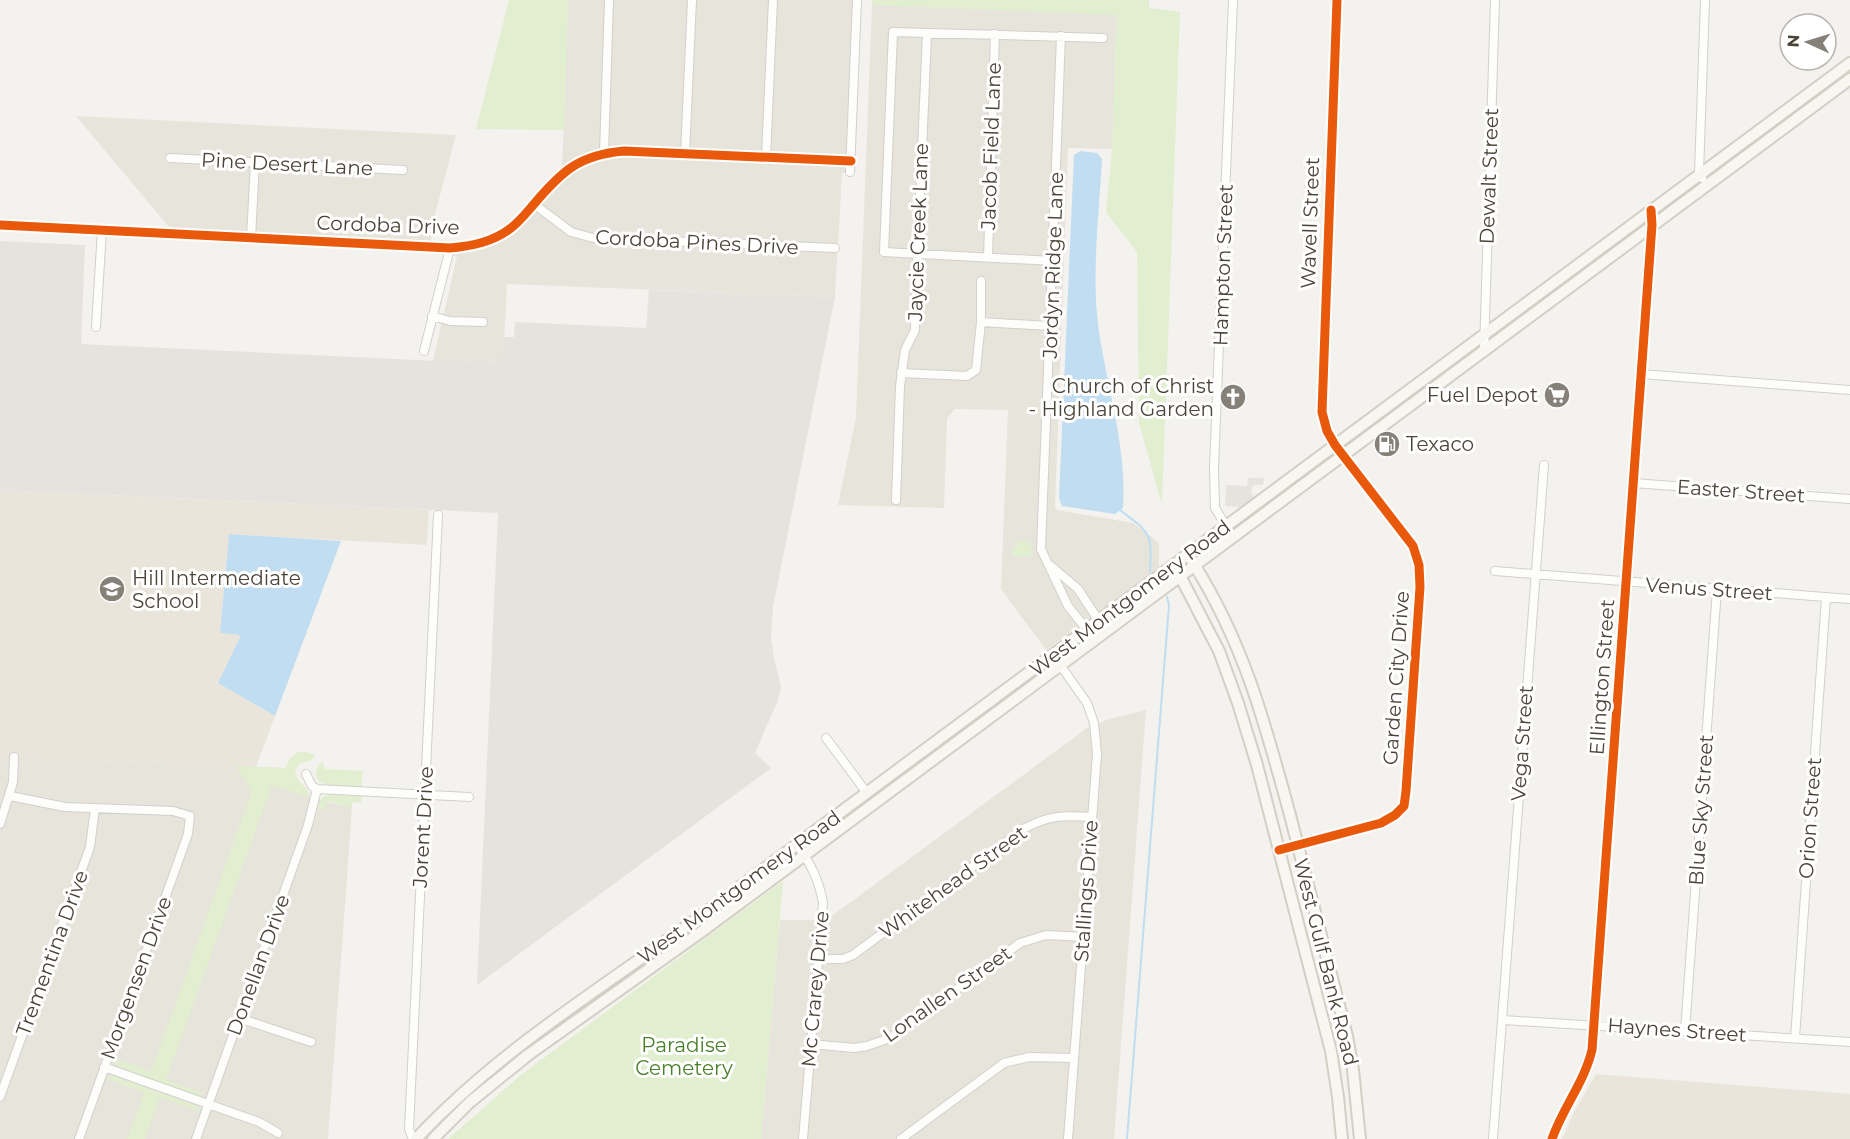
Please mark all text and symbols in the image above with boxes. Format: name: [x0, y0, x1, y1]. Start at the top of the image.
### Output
north arrow: [1778, 12, 1838, 72]
text: N: [1784, 34, 1803, 48]
street label: Jacob Field Lane: [976, 62, 1006, 231]
street label: Dewalt Street: [1475, 107, 1503, 245]
street label: Jaycie Creek Lane: [903, 143, 933, 322]
street label: Pine Desert Lane: [201, 148, 373, 180]
street label: Wavell Street: [1296, 157, 1324, 289]
street label: Jordyn Ridge Lane: [1038, 171, 1068, 360]
street label: Hampton Street: [1208, 183, 1238, 347]
street label: Cordoba Drive: [316, 211, 460, 239]
street label: Cordoba Pines Drive: [595, 225, 799, 259]
place label: Church of Christ - Highland Garden: [1029, 374, 1214, 421]
supermarket icon: Fuel Depot: [1542, 380, 1572, 410]
church icon: Church of Christ - Highland Garden: [1218, 382, 1248, 412]
place label: Fuel Depot: [1427, 383, 1538, 407]
fuel station icon: Texaco: [1372, 429, 1402, 459]
place label: Texaco: [1406, 432, 1474, 456]
street label: Easter Street: [1676, 475, 1806, 507]
street label: West Montgomery Road: [1025, 515, 1235, 681]
place label: Hill Intermediate School: [132, 566, 301, 613]
street label: Venus Street: [1645, 573, 1773, 605]
school or university icon: Hill Intermediate School: [97, 574, 127, 604]
street label: Garden City Drive: [1378, 590, 1414, 766]
street label: Ellington Street: [1585, 598, 1619, 756]
street label: Vega Street: [1506, 684, 1538, 802]
street label: Blue Sky Street: [1684, 734, 1718, 886]
street label: Orion Street: [1794, 756, 1826, 880]
street label: Jorent Drive: [408, 766, 438, 889]
street label: West Montgomery Road: [633, 805, 845, 969]
street label: Stallings Drive: [1069, 819, 1103, 963]
street label: Whitehead Street: [874, 820, 1032, 944]
street label: West Gulf Bank Road: [1289, 856, 1363, 1068]
street label: Trementina Drive: [11, 867, 93, 1039]
street label: Donellan Drive: [221, 891, 295, 1039]
street label: Morgensen Drive: [95, 893, 177, 1063]
street label: Mc Crarey Drive: [796, 910, 834, 1068]
street label: Lonallen Street: [878, 941, 1016, 1047]
street label: Haynes Street: [1607, 1013, 1747, 1047]
park label: Paradise Cemetery: [635, 1033, 733, 1080]

